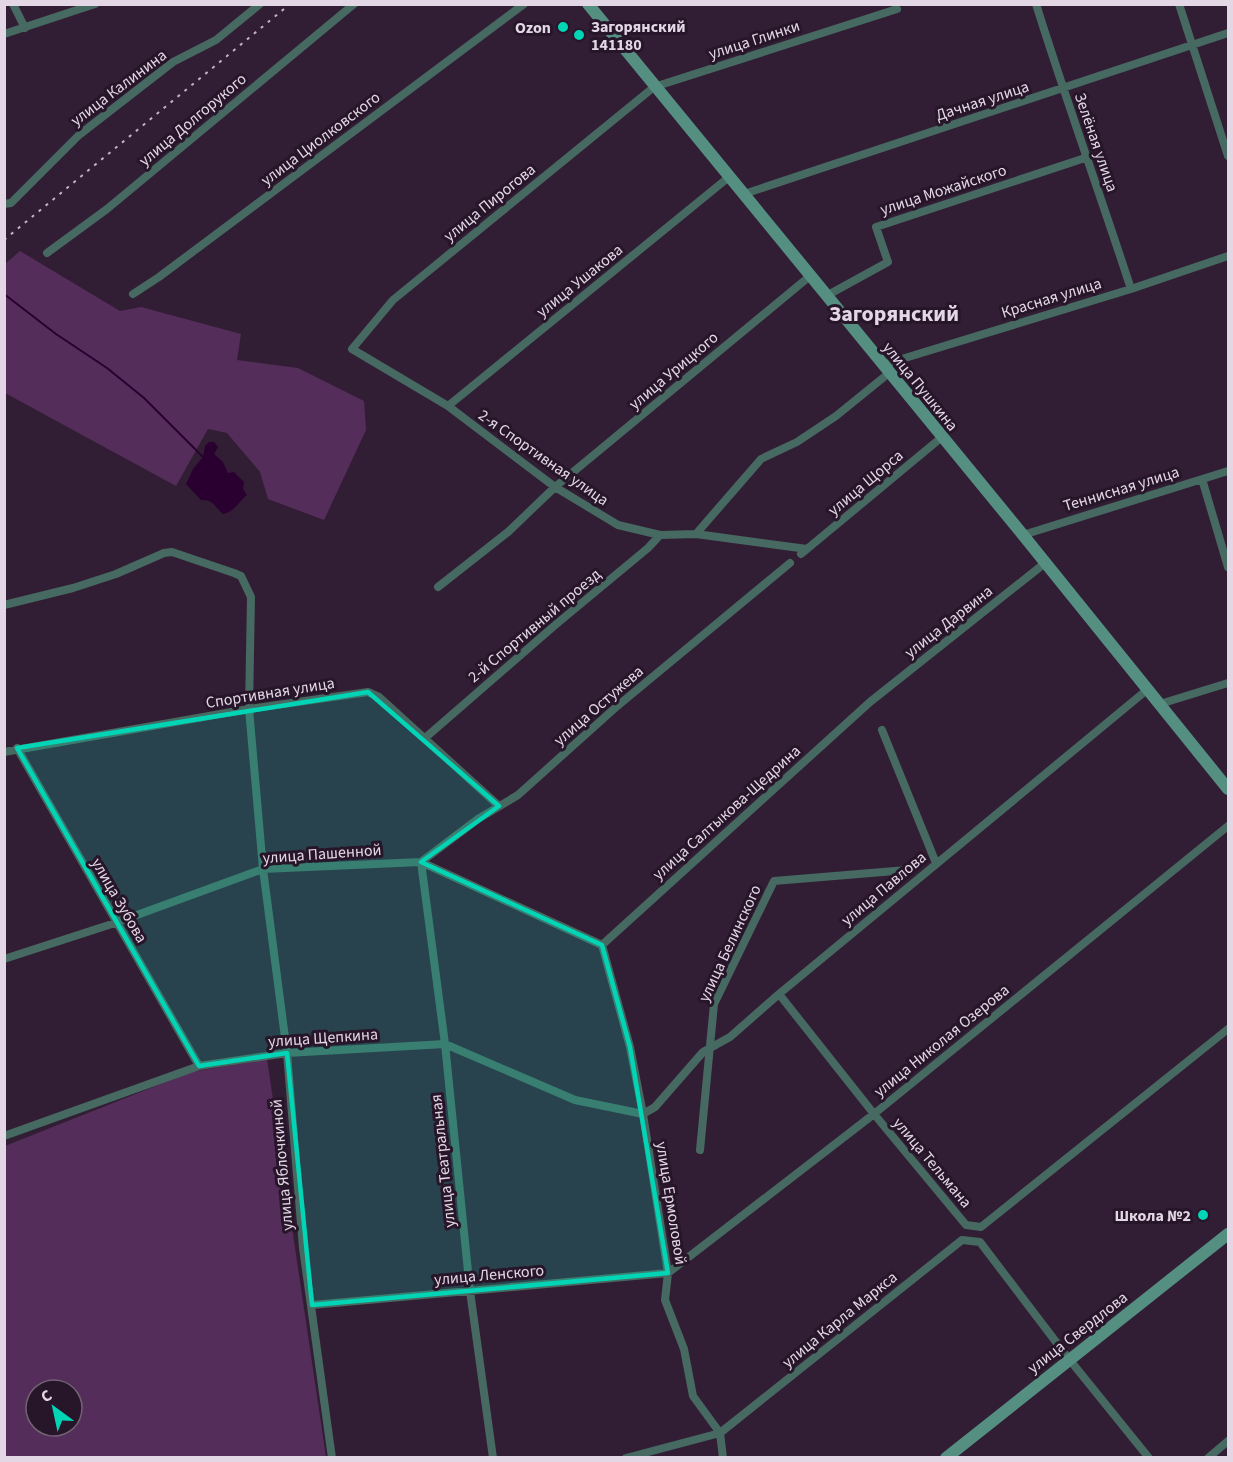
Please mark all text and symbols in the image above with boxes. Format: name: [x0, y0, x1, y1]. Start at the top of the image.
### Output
street label: улица Глинки: [706, 15, 803, 65]
place label: Загорянский 141180: [591, 16, 686, 56]
place label: Ozon: [515, 17, 551, 39]
marker: Ozon: [556, 20, 570, 34]
marker: Загорянский 141180: [572, 28, 586, 42]
street label: улица Калинина: [66, 44, 171, 131]
street label: улица Долгорукого: [134, 68, 251, 171]
street label: Дачная улица: [933, 75, 1032, 126]
street label: улица Циолковского: [256, 87, 385, 191]
street label: Зелёная улица: [1069, 90, 1123, 195]
street label: улица Пирогова: [439, 159, 540, 247]
street label: улица Можайского: [877, 159, 1009, 221]
street label: улица Ушакова: [532, 239, 628, 323]
street label: Красная улица: [998, 272, 1104, 324]
district label: Загорянский: [829, 298, 959, 330]
street label: улица Урицкого: [624, 327, 723, 415]
street label: улица Пушкина: [877, 337, 963, 436]
street label: 2-я Спортивная улица: [474, 405, 613, 511]
street label: улица Щорса: [823, 445, 908, 521]
street label: Теннисная улица: [1061, 461, 1182, 517]
street label: 2-й Спортивный проезд: [464, 563, 606, 688]
street label: улица Дарвина: [900, 580, 997, 663]
street label: улица Остужева: [549, 661, 648, 751]
street label: Спортивная улица: [204, 672, 336, 714]
street label: улица Салтыкова-Щедрина: [648, 740, 805, 885]
street label: улица Пашенной: [262, 839, 382, 869]
street label: улица Павлова: [836, 847, 931, 931]
street label: улица Зубова: [86, 854, 152, 947]
street label: улица Белинского: [693, 881, 767, 1006]
street label: улица Николая Озерова: [869, 979, 1014, 1102]
street label: улица Щепкина: [267, 1023, 379, 1053]
street label: улица Театральная: [425, 1093, 461, 1229]
street label: улица Яблочкиной: [265, 1098, 299, 1232]
street label: улица Тельмана: [888, 1113, 977, 1213]
street label: улица Ермоловой: [650, 1140, 692, 1266]
place label: Школа №2: [1114, 1205, 1191, 1227]
marker: Школа №2: [1196, 1208, 1210, 1222]
street label: улица Ленского: [433, 1259, 545, 1291]
street label: улица Карла Маркса: [777, 1266, 902, 1373]
street label: улица Свердлова: [1023, 1287, 1132, 1379]
north arrow: [24, 1378, 84, 1438]
text: С: [36, 1384, 56, 1408]

